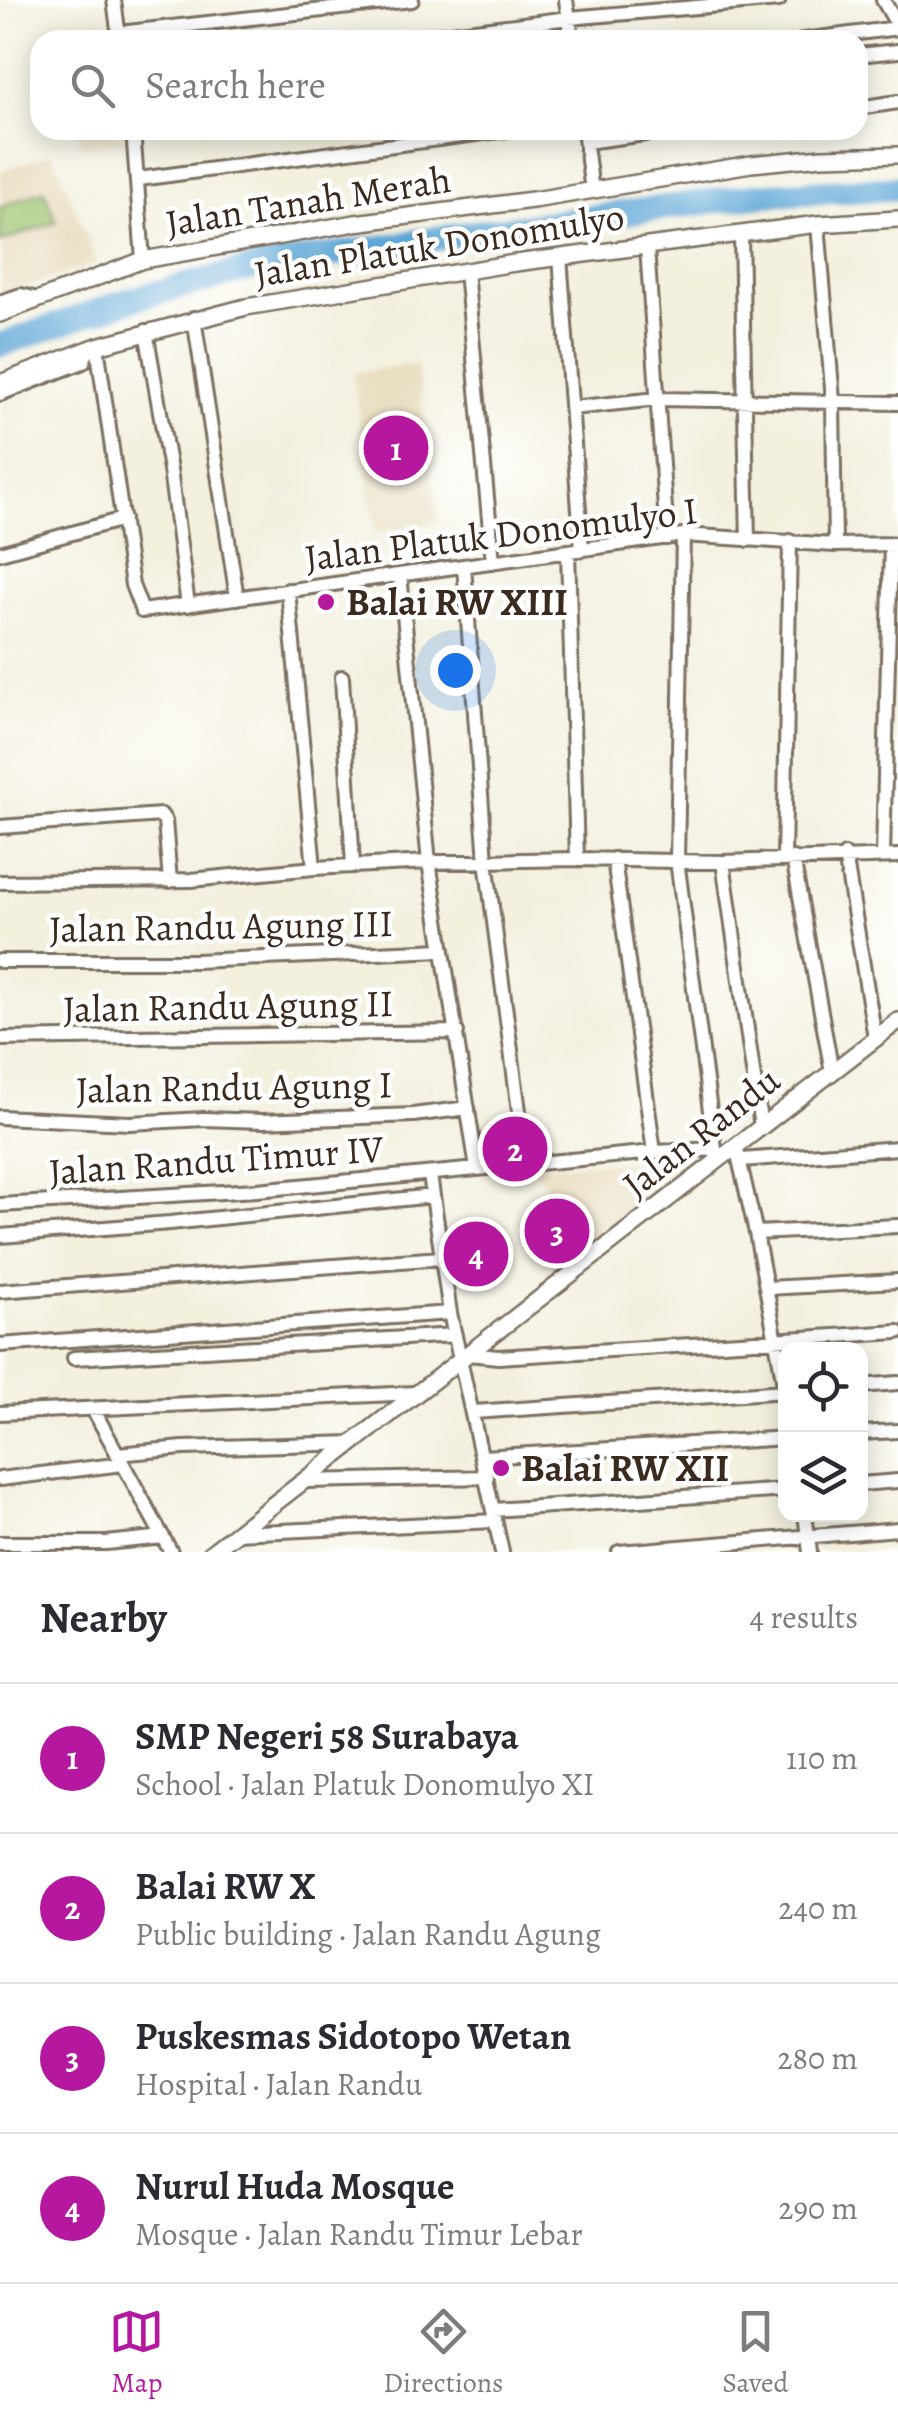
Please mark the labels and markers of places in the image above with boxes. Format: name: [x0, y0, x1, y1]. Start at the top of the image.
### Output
pin: 1: [364, 410, 428, 486]
place label: Balai RW XIII: [346, 576, 568, 628]
marker: Balai RW XIII: [315, 591, 337, 613]
pin: 2: [482, 1112, 548, 1186]
pin: 3: [524, 1194, 590, 1268]
pin: 4: [444, 1216, 508, 1292]
place label: Balai RW XII: [521, 1442, 729, 1494]
marker: Balai RW XII: [490, 1457, 512, 1479]

